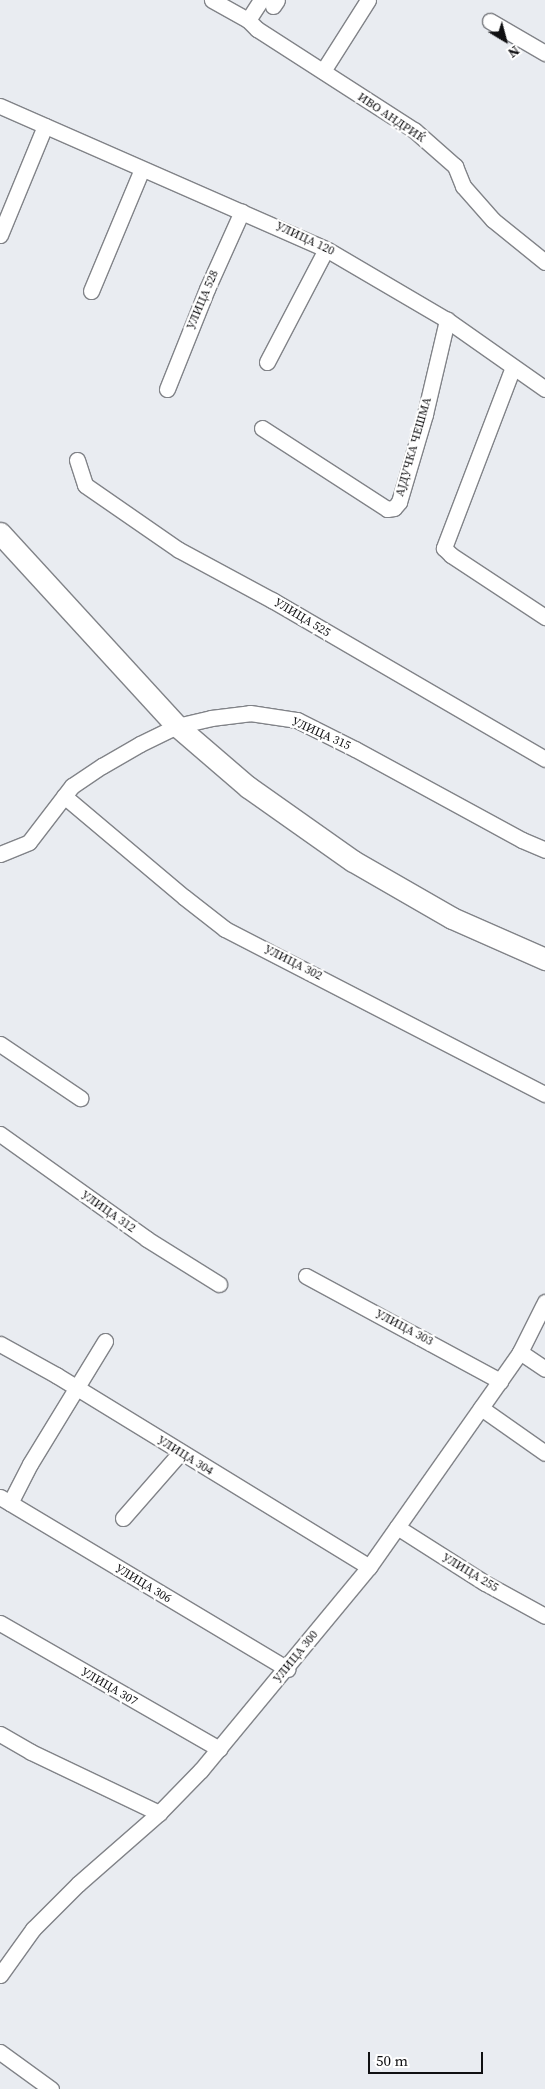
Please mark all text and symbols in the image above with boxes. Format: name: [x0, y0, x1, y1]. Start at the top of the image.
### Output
north arrow: [480, 15, 530, 65]
text: N: [504, 41, 524, 63]
street label: ИВО АНДРИЌ: [355, 90, 427, 146]
street label: УЛИЦА 120: [273, 219, 337, 259]
street label: УЛИЦА 528: [184, 268, 222, 332]
street label: АЈДУЧКА ЧЕШМА: [393, 396, 435, 498]
street label: УЛИЦА 525: [271, 596, 333, 640]
street label: УЛИЦА 315: [289, 715, 353, 753]
street label: УЛИЦА 302: [262, 942, 324, 984]
street label: УЛИЦА 312: [78, 1188, 138, 1236]
street label: УЛИЦА 303: [373, 1307, 435, 1349]
street label: УЛИЦА 304: [155, 1433, 215, 1479]
street label: УЛИЦА 255: [439, 1551, 501, 1595]
street label: УЛИЦА 306: [112, 1562, 174, 1606]
street label: УЛИЦА 300: [271, 1628, 321, 1686]
street label: УЛИЦА 307: [78, 1665, 140, 1709]
scale bar: [370, 2042, 485, 2074]
text: 50 m: [376, 2050, 408, 2071]

